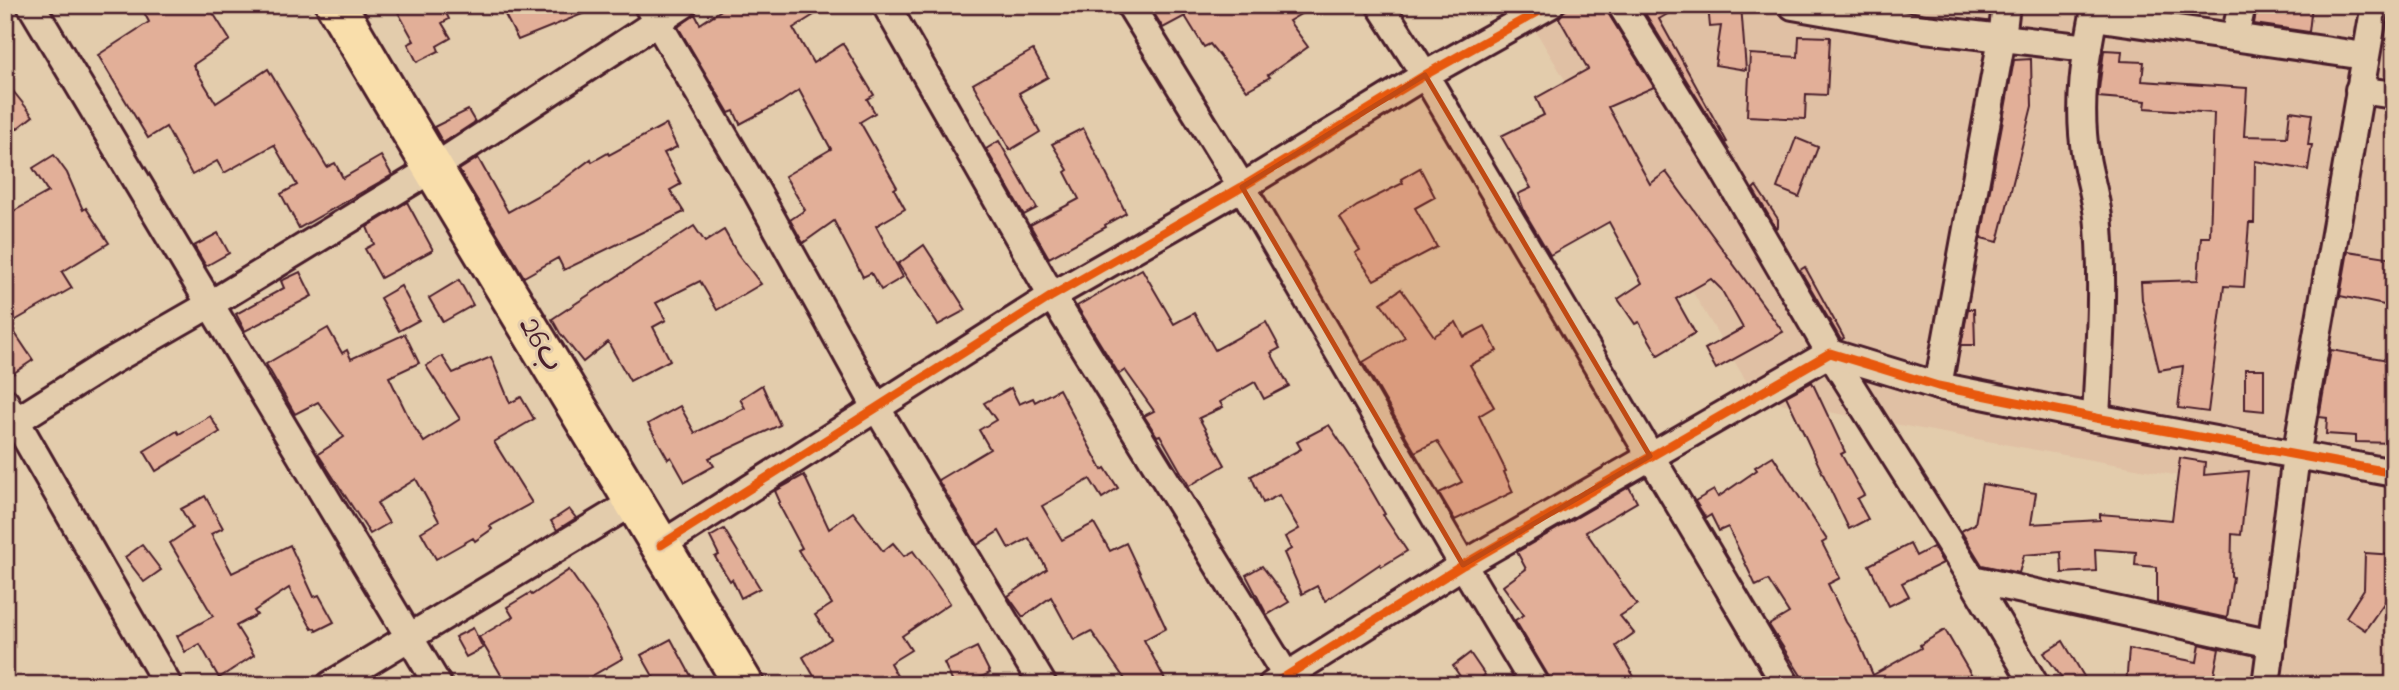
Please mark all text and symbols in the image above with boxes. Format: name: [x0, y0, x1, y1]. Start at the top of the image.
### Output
street label: 26ب: [505, 308, 575, 382]

